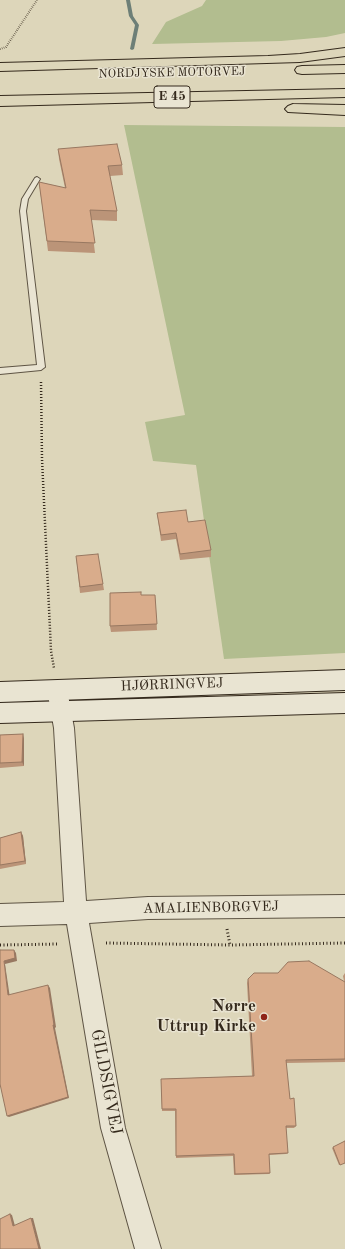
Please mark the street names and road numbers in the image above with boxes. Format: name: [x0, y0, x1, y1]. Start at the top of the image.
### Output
street label: NORDJYSKE MOTORVEJ: [98, 65, 246, 81]
road number: E 45: [154, 86, 190, 108]
street label: HJØRRINGVEJ: [120, 675, 224, 695]
street label: AMALIENBORGVEJ: [143, 898, 279, 918]
street label: GILDSIGVEJ: [86, 1027, 126, 1137]

